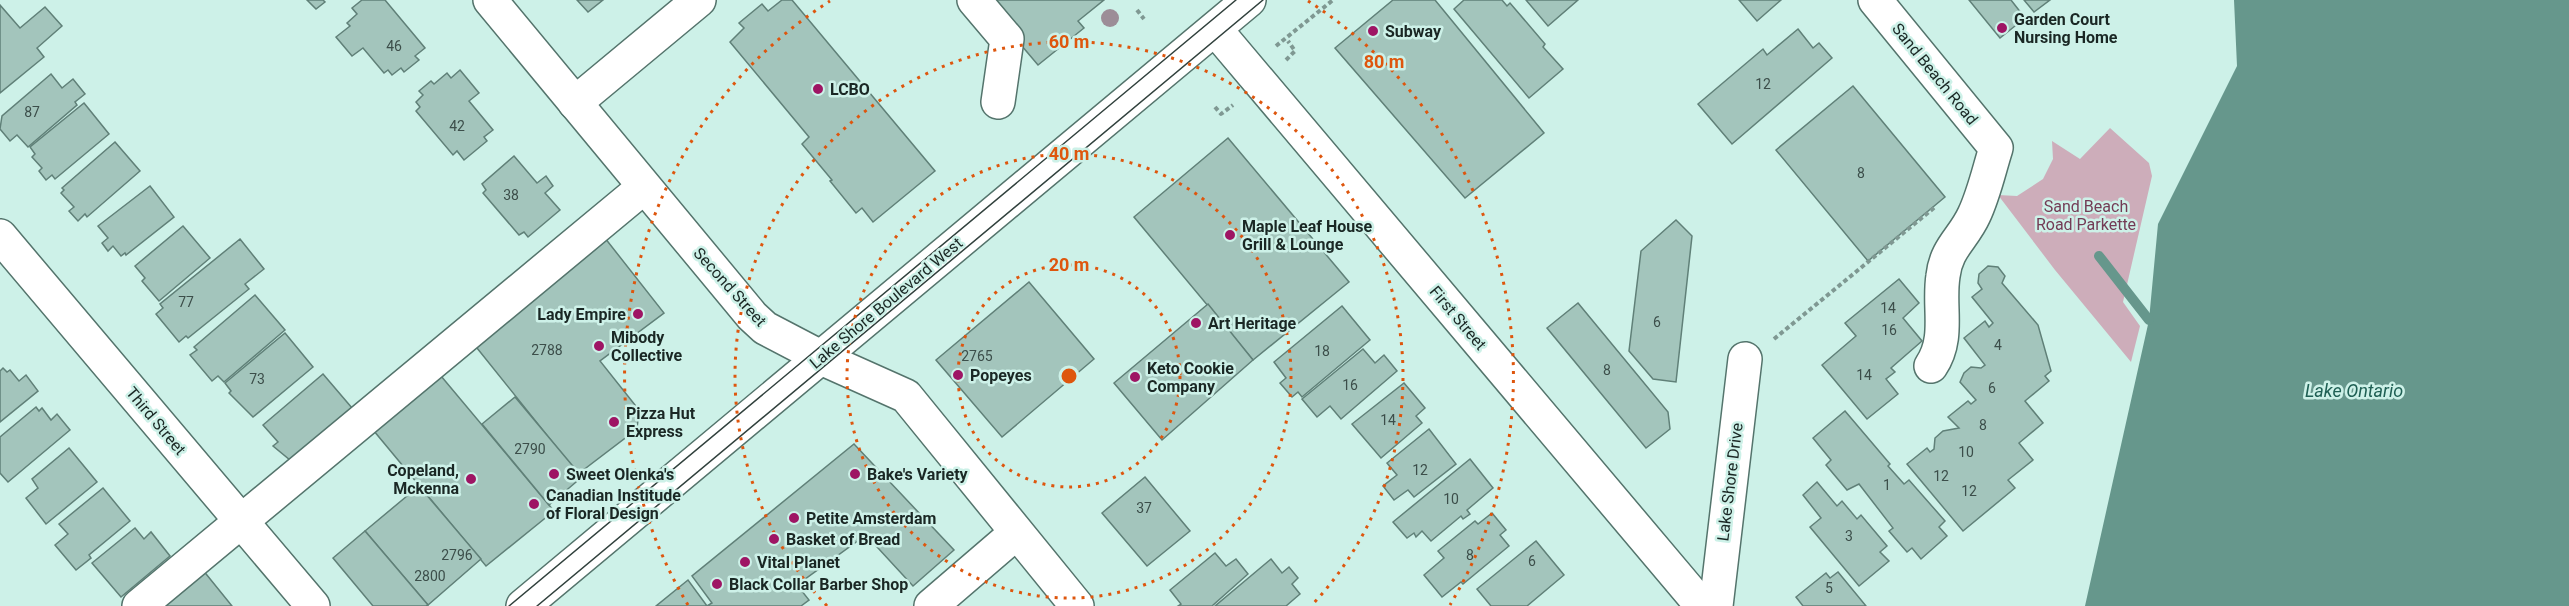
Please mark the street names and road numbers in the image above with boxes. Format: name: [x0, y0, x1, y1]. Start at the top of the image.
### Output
street label: Sand Beach Road: [1888, 19, 1982, 129]
street label: Lake Shore Boulevard West: [806, 233, 966, 373]
street label: Second Street: [690, 244, 770, 330]
street label: First Street: [1426, 282, 1490, 354]
street label: Third Street: [122, 383, 190, 459]
street label: Lake Shore Drive: [1713, 422, 1747, 542]

